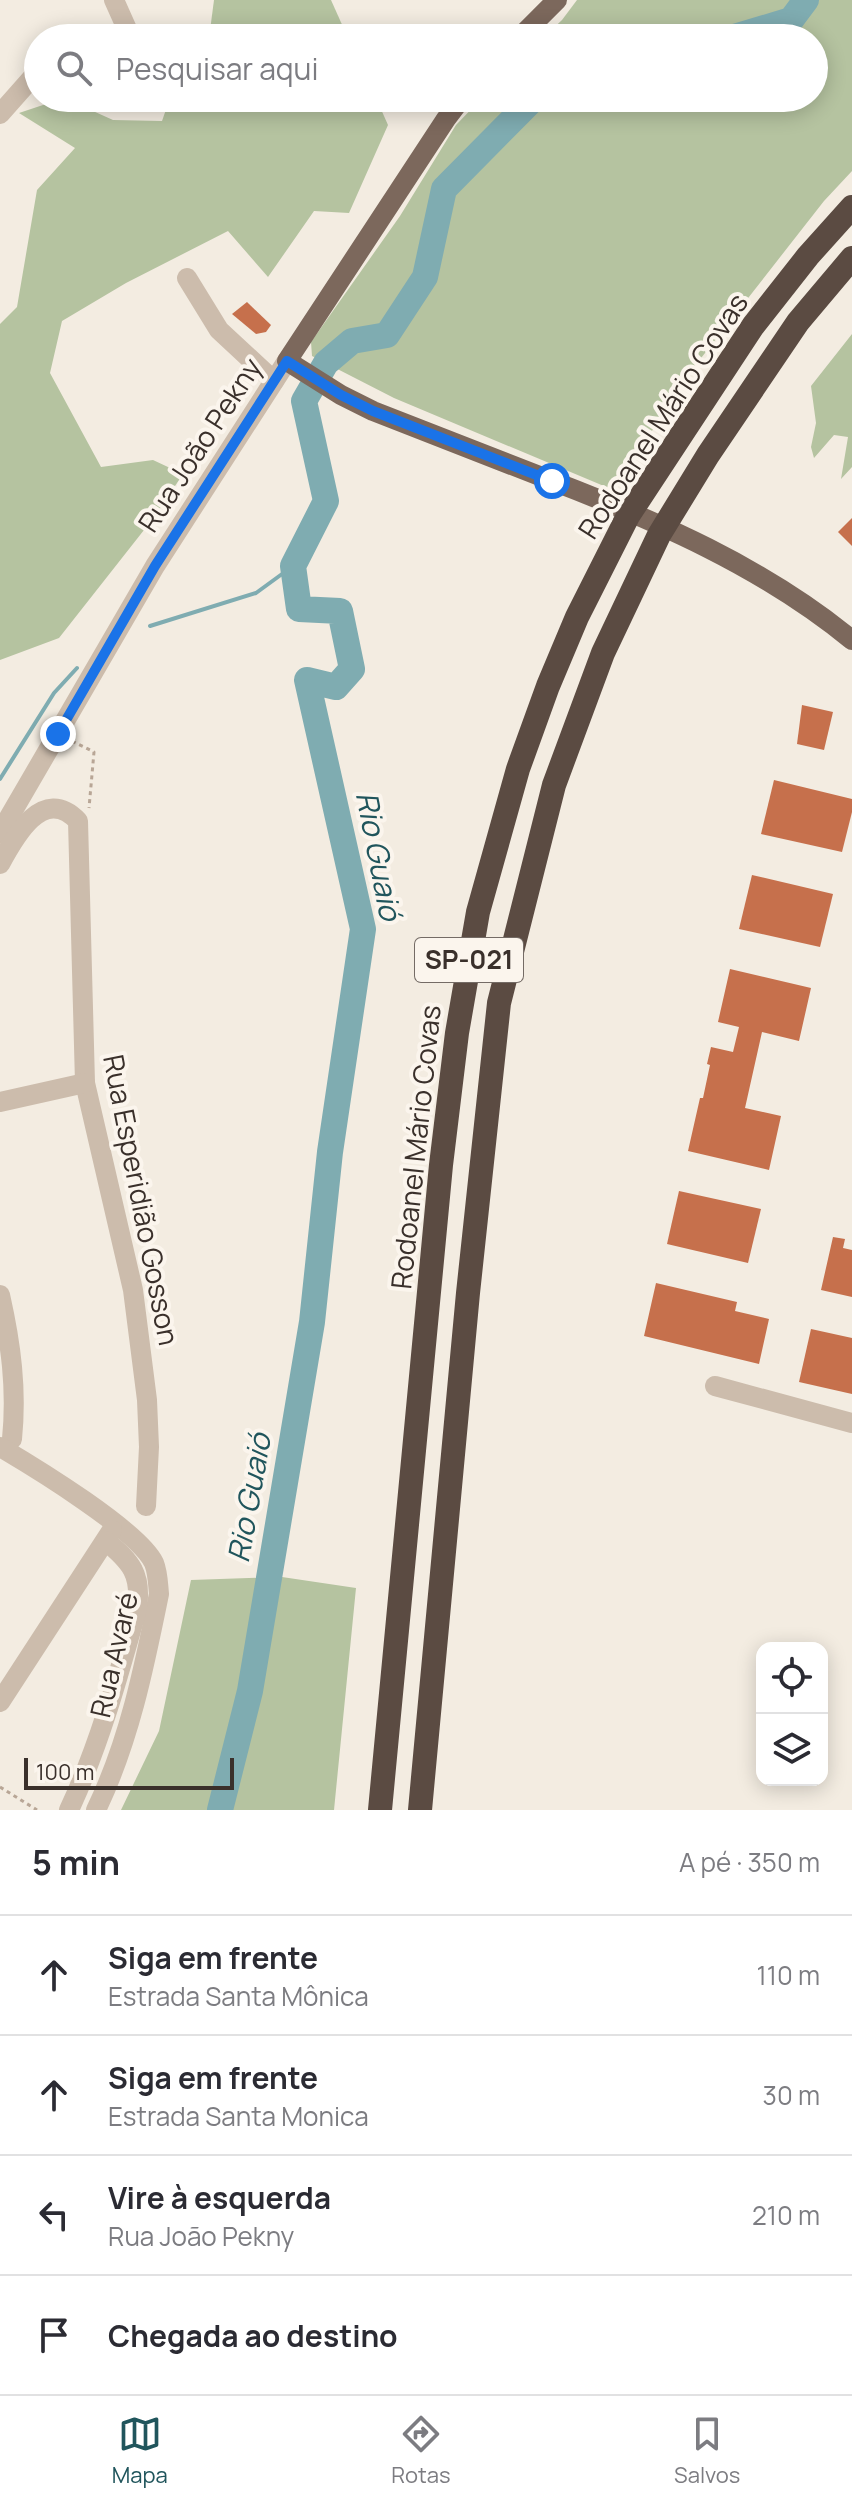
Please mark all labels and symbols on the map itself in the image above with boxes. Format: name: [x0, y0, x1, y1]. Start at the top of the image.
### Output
street label: Rodoanel Mário Covas: [568, 285, 756, 546]
street label: Rua João Pekny: [129, 350, 270, 539]
route start: [534, 463, 570, 499]
route end: [40, 716, 76, 752]
water label: Rio Guaió: [347, 788, 412, 926]
road number: SP-021: [415, 938, 523, 982]
street label: Rodoanel Mário Covas: [381, 1003, 449, 1291]
street label: Rua Esperidião Gosson: [95, 1051, 189, 1348]
water label: Rio Guaió: [217, 1428, 280, 1565]
street label: Rua Avaré: [80, 1588, 146, 1721]
scale bar: [24, 1754, 234, 1790]

